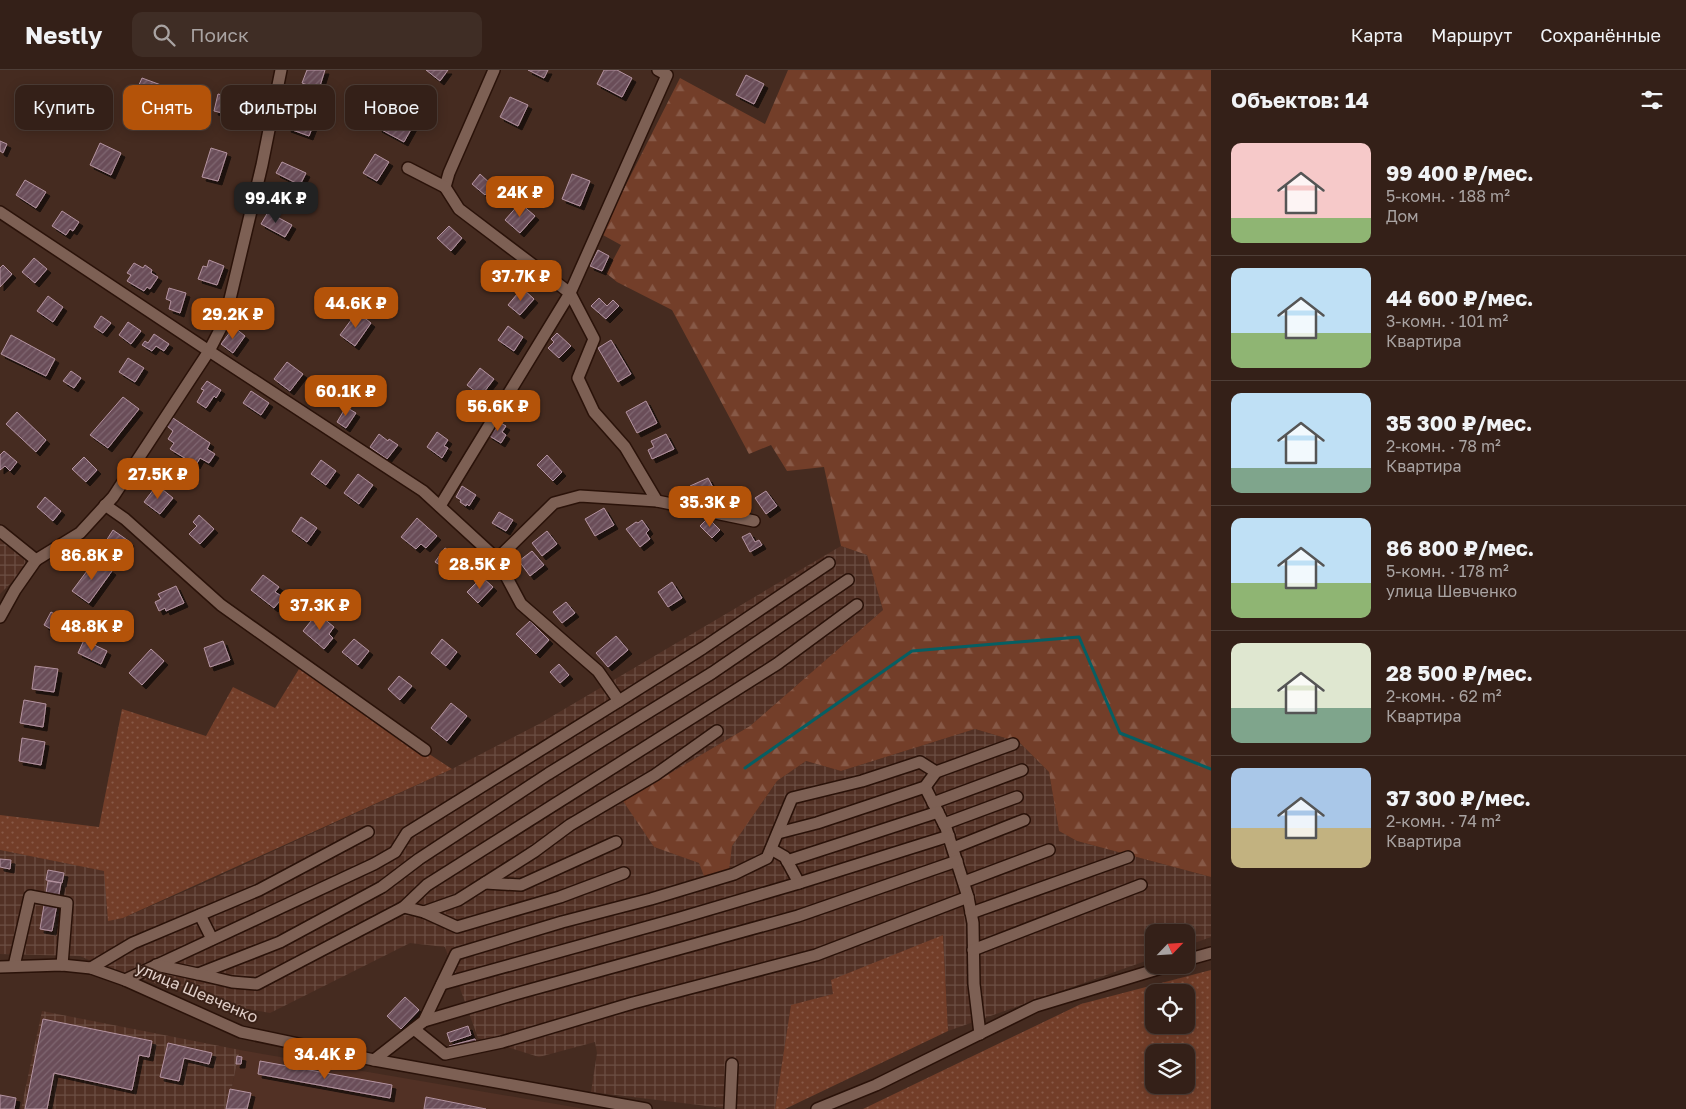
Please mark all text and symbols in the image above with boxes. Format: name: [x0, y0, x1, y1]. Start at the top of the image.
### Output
search box: [132, 12, 482, 57]
text: Nestly: [25, 20, 102, 49]
icon: search: [150, 21, 178, 49]
text: Поиск: [190, 23, 249, 46]
text: Карта: [1351, 24, 1403, 46]
text: Маршрут: [1431, 24, 1512, 46]
text: Сохранённые: [1540, 24, 1661, 46]
chip: Купить: [15, 85, 113, 130]
chip: Снять: [123, 85, 211, 130]
chip: Фильтры: [221, 85, 335, 130]
chip: Новое: [345, 85, 437, 130]
icon: filters: [1638, 86, 1666, 114]
text: Объектов: 14: [1231, 87, 1369, 113]
text: 99 400 ₽/мес.: [1386, 160, 1534, 186]
icon: home: [1271, 163, 1331, 223]
pin: 24K ₽: [485, 176, 555, 218]
pin: 99.4K ₽: [230, 182, 322, 224]
text: 24K ₽: [497, 182, 543, 202]
text: 5-комн. · 188 m²: [1386, 186, 1510, 206]
text: 99.4K ₽: [245, 188, 307, 208]
text: Дом: [1386, 206, 1419, 226]
pin: 37.7K ₽: [475, 260, 567, 302]
text: 37.7K ₽: [492, 266, 550, 286]
text: 44 600 ₽/мес.: [1386, 285, 1534, 311]
pin: 44.6K ₽: [310, 286, 402, 329]
icon: home: [1271, 288, 1331, 348]
text: 44.6K ₽: [325, 293, 387, 313]
pin: 29.2K ₽: [187, 298, 279, 340]
text: 29.2K ₽: [202, 304, 264, 324]
text: 3-комн. · 101 m²: [1386, 311, 1508, 331]
text: Квартира: [1386, 331, 1461, 351]
pin: 60.1K ₽: [300, 374, 392, 417]
text: 60.1K ₽: [316, 381, 376, 401]
pin: 56.6K ₽: [452, 390, 544, 432]
text: 56.6K ₽: [467, 396, 529, 416]
text: 35 300 ₽/мес.: [1386, 410, 1532, 436]
icon: home: [1271, 413, 1331, 473]
text: 2-комн. · 78 m²: [1386, 436, 1501, 456]
text: Квартира: [1386, 456, 1461, 476]
pin: 27.5K ₽: [112, 458, 204, 500]
text: 27.5K ₽: [128, 464, 188, 484]
pin: 35.3K ₽: [664, 486, 756, 528]
text: 35.3K ₽: [680, 492, 740, 512]
text: 86 800 ₽/мес.: [1386, 535, 1534, 561]
pin: 86.8K ₽: [46, 538, 138, 581]
icon: home: [1271, 538, 1331, 598]
text: 86.8K ₽: [61, 545, 123, 565]
pin: 28.5K ₽: [434, 548, 526, 590]
text: 28.5K ₽: [449, 554, 511, 574]
text: 5-комн. · 178 m²: [1386, 561, 1509, 581]
text: улица Шевченко: [1386, 581, 1517, 601]
pin: 37.3K ₽: [274, 588, 366, 631]
text: 37.3K ₽: [290, 595, 350, 615]
pin: 48.8K ₽: [46, 610, 138, 652]
text: 48.8K ₽: [61, 616, 123, 636]
text: 28 500 ₽/мес.: [1386, 660, 1533, 686]
icon: home: [1271, 663, 1331, 723]
text: 2-комн. · 62 m²: [1386, 686, 1502, 706]
text: Квартира: [1386, 706, 1461, 726]
text: 37 300 ₽/мес.: [1386, 785, 1531, 811]
icon: home: [1271, 788, 1331, 848]
text: 2-комн. · 74 m²: [1386, 811, 1501, 831]
text: Квартира: [1386, 831, 1461, 851]
north arrow: [1145, 924, 1195, 974]
map controls: [1145, 924, 1195, 1094]
street label: улица Шевченко: [133, 957, 261, 1027]
button: locate: [1145, 984, 1195, 1034]
pin: 34.4K ₽: [279, 1038, 371, 1080]
text: 34.4K ₽: [294, 1044, 356, 1064]
button: layers: [1145, 1044, 1195, 1094]

